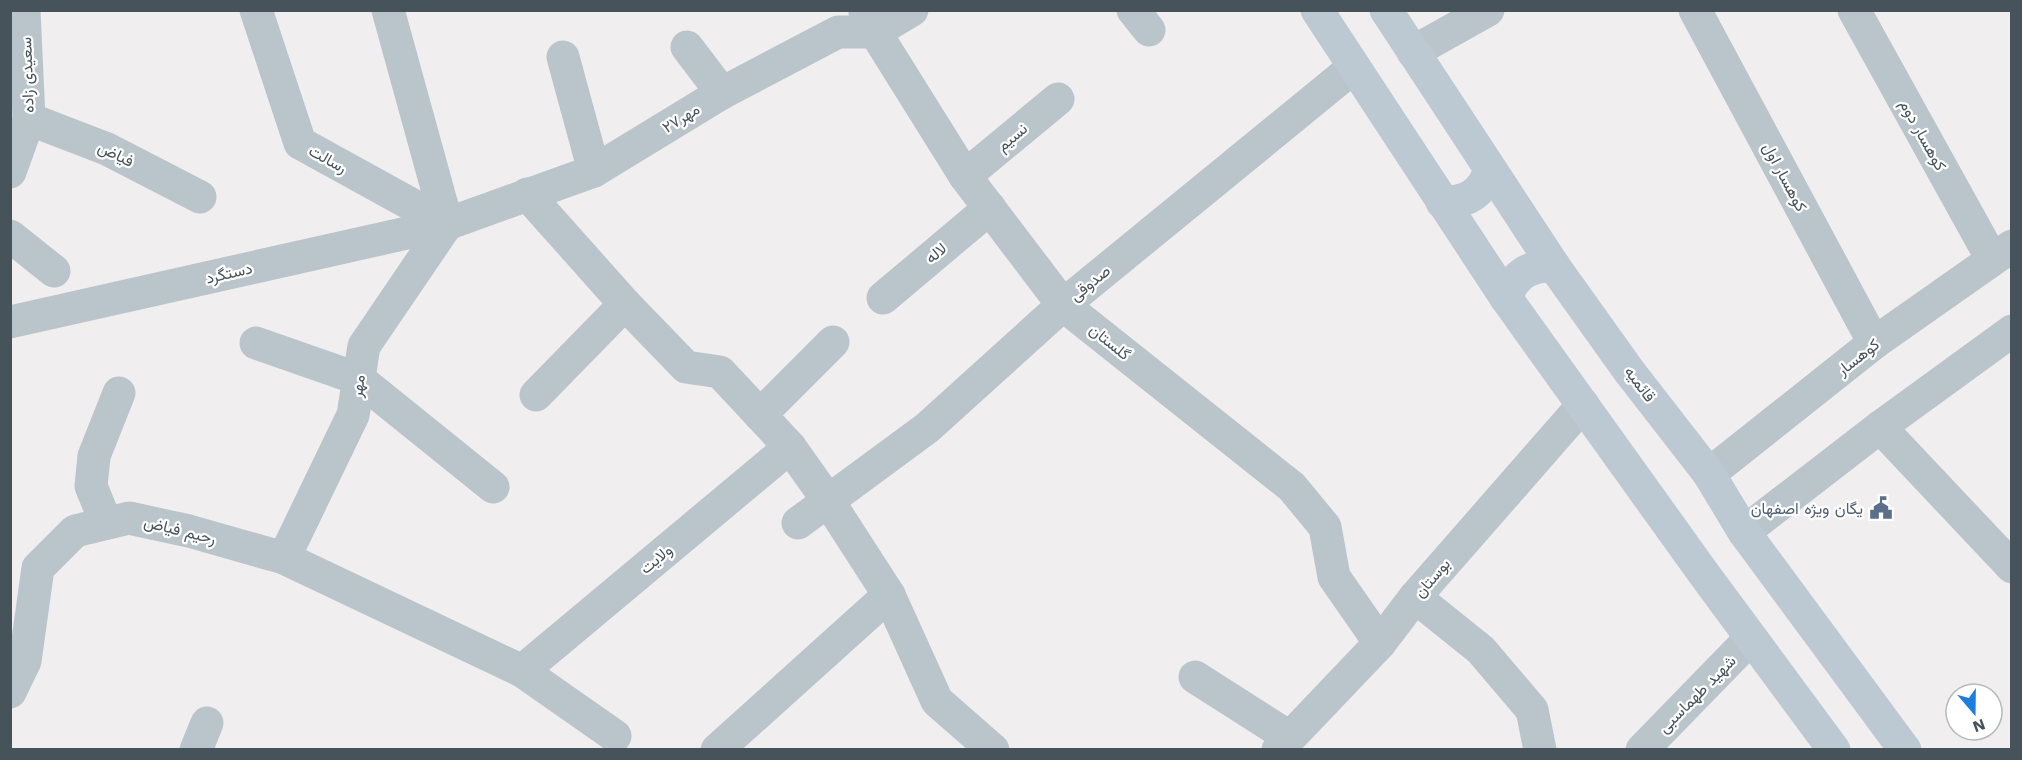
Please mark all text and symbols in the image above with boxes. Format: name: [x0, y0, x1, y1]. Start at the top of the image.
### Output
street label: سعیدی زاده: [16, 37, 39, 113]
street label: کوهسار دوم: [1895, 96, 1950, 174]
street label: مهر۲۷: [659, 99, 704, 138]
street label: نسیم: [993, 119, 1032, 156]
street label: فیاض: [95, 137, 137, 172]
street label: کوهسار اول: [1758, 139, 1811, 215]
street label: رسالت: [305, 141, 350, 178]
street label: لاله: [921, 239, 951, 267]
street label: دستگرد: [204, 258, 254, 289]
street label: صدوقی: [1066, 261, 1115, 306]
street label: گلستان: [1086, 320, 1134, 364]
street label: کوهسار: [1832, 335, 1884, 381]
street label: قائمیه: [1620, 362, 1660, 406]
street label: مهر: [347, 373, 370, 400]
public building icon: یگان ویژه اصفهان: [1868, 495, 1894, 521]
place label: یگان ویژه اصفهان: [1751, 499, 1863, 519]
street label: رحیم فیاض: [142, 512, 218, 549]
street label: ولایت: [636, 540, 677, 579]
street label: بوستان: [1410, 555, 1455, 602]
street label: شهید طهماسبی: [1654, 651, 1741, 738]
north arrow: [1944, 682, 2004, 742]
text: N: [1970, 715, 1988, 737]

